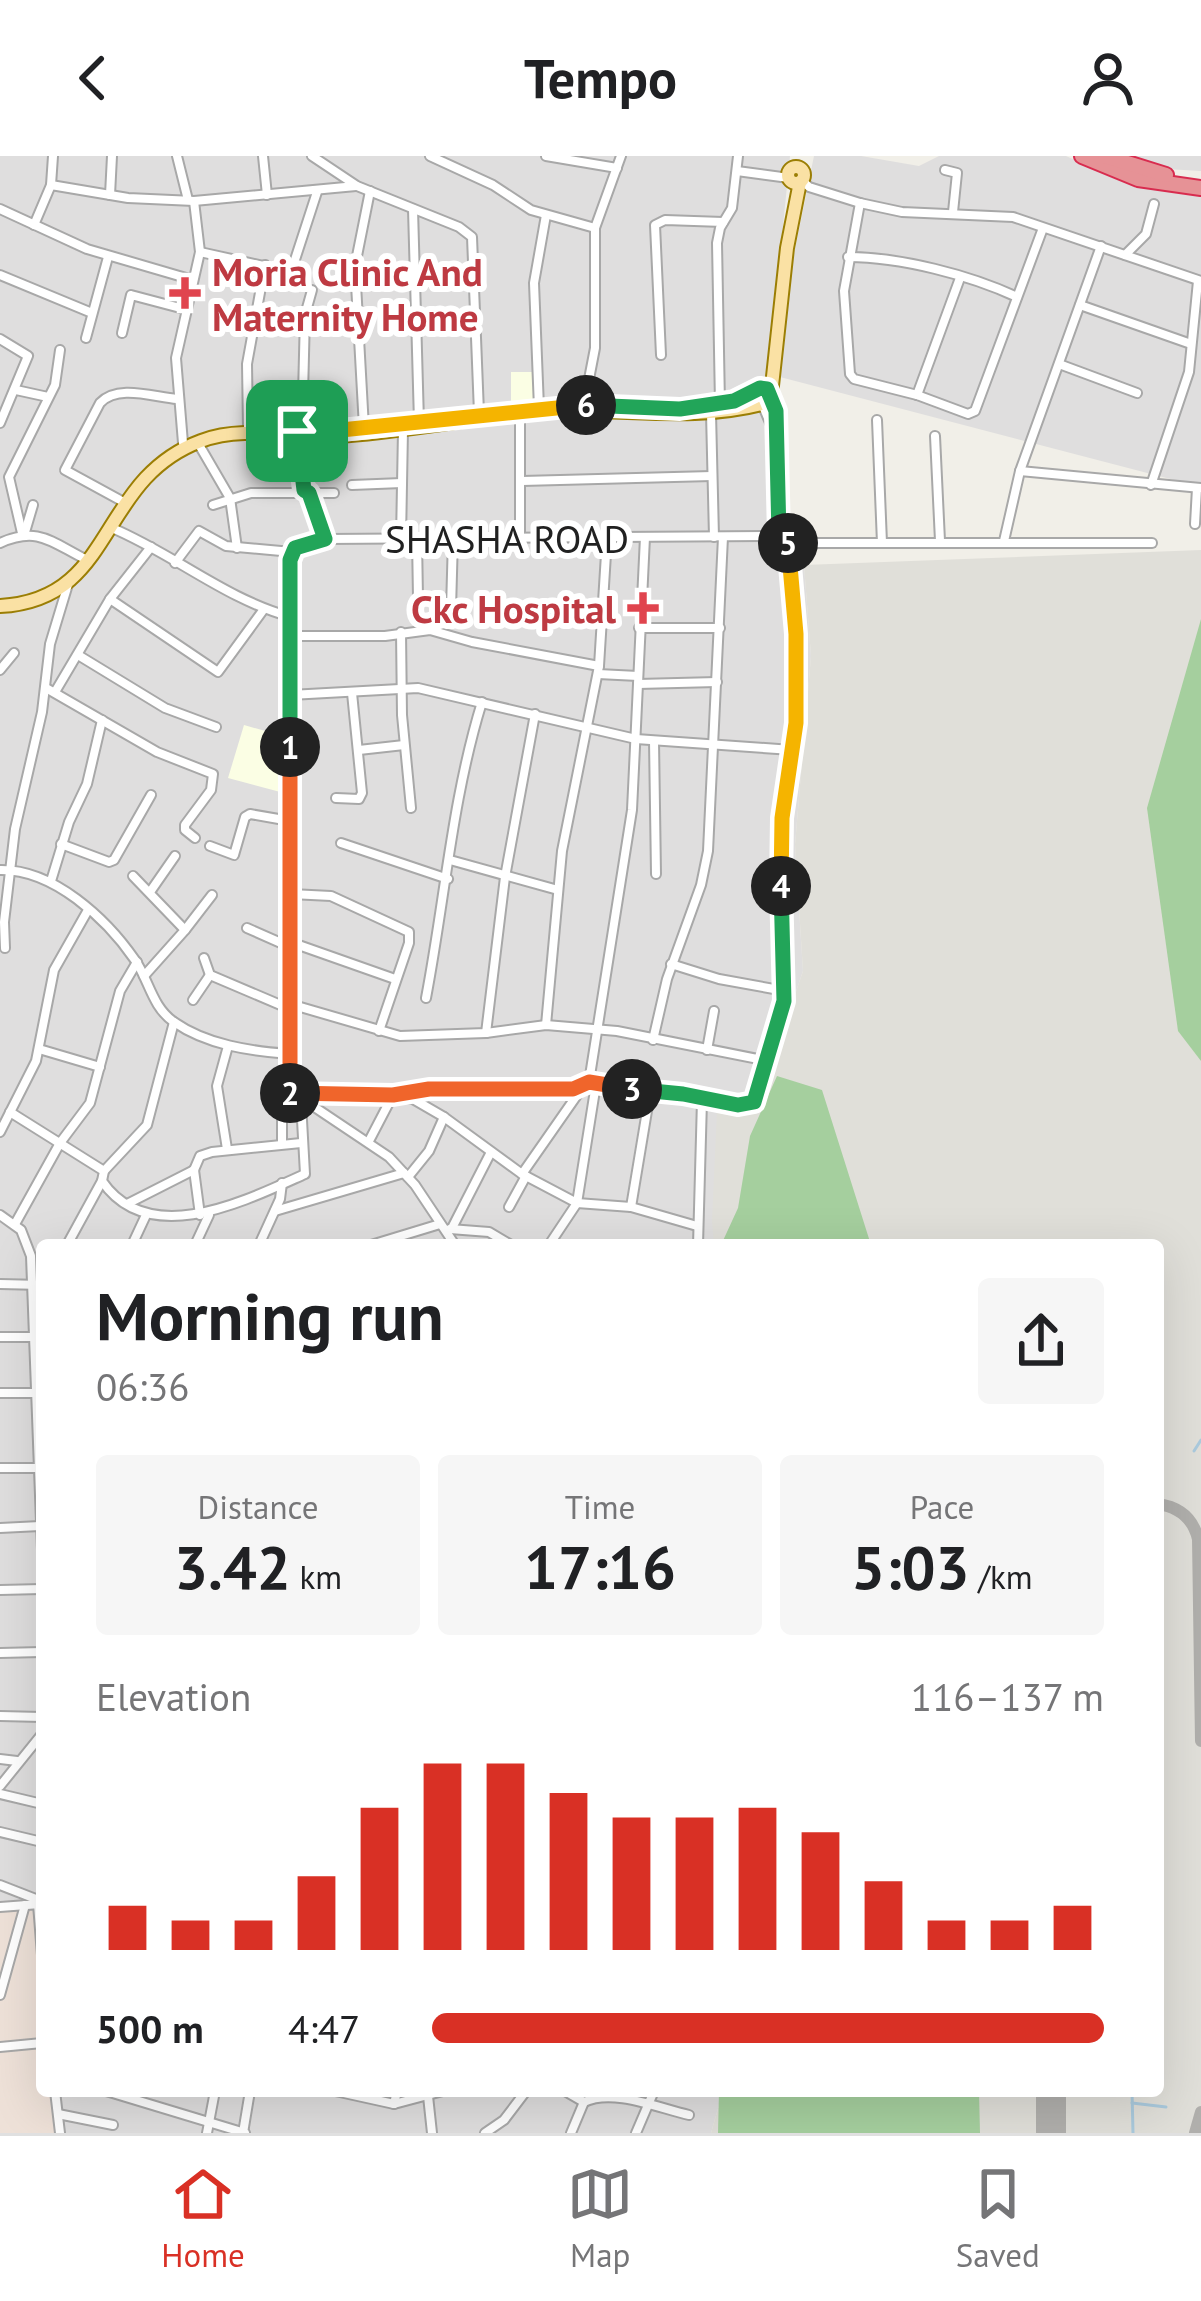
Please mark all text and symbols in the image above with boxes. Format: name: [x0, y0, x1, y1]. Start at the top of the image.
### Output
text: Tempo: [524, 43, 677, 113]
icon: back: [60, 45, 126, 111]
icon: person: [1075, 45, 1141, 111]
place label: Moria Clinic And Maternity Home: [212, 246, 483, 342]
marker: Moria Clinic And Maternity Home: [169, 277, 201, 309]
pin: 6: [556, 375, 616, 435]
pin: [246, 380, 348, 482]
text: 6: [577, 383, 595, 426]
icon: arrive: [264, 398, 330, 464]
street label: SHASHA ROAD: [385, 513, 629, 564]
pin: 5: [758, 513, 818, 573]
text: 5: [779, 521, 797, 564]
place label: Ckc Hospital: [411, 583, 617, 634]
marker: Ckc Hospital: [627, 592, 659, 624]
pin: 1: [260, 717, 320, 777]
text: 1: [281, 725, 299, 768]
pin: 4: [751, 856, 811, 916]
text: 4: [772, 864, 790, 907]
pin: 3: [602, 1059, 662, 1119]
pin: 2: [260, 1063, 320, 1123]
text: 3: [623, 1067, 641, 1110]
text: 2: [281, 1071, 299, 1114]
text: Morning run: [96, 1273, 444, 1358]
button: share: [978, 1278, 1104, 1404]
text: 06:36: [96, 1361, 190, 1412]
text: Distance: [198, 1485, 318, 1528]
text: Time: [565, 1485, 635, 1528]
text: Pace: [910, 1485, 974, 1528]
text: 3.42: [174, 1528, 291, 1606]
text: 17:16: [524, 1528, 676, 1606]
text: 5:03: [851, 1528, 970, 1606]
text: km: [291, 1555, 342, 1598]
text: /km: [970, 1555, 1033, 1598]
text: Elevation: [96, 1671, 251, 1722]
text: 116–137 m: [911, 1671, 1104, 1722]
text: 500 m: [96, 2003, 204, 2054]
text: 4:47: [288, 2003, 360, 2054]
tab: Home: [161, 2161, 245, 2276]
tab: Map: [567, 2161, 633, 2276]
tab: Saved: [956, 2161, 1040, 2276]

